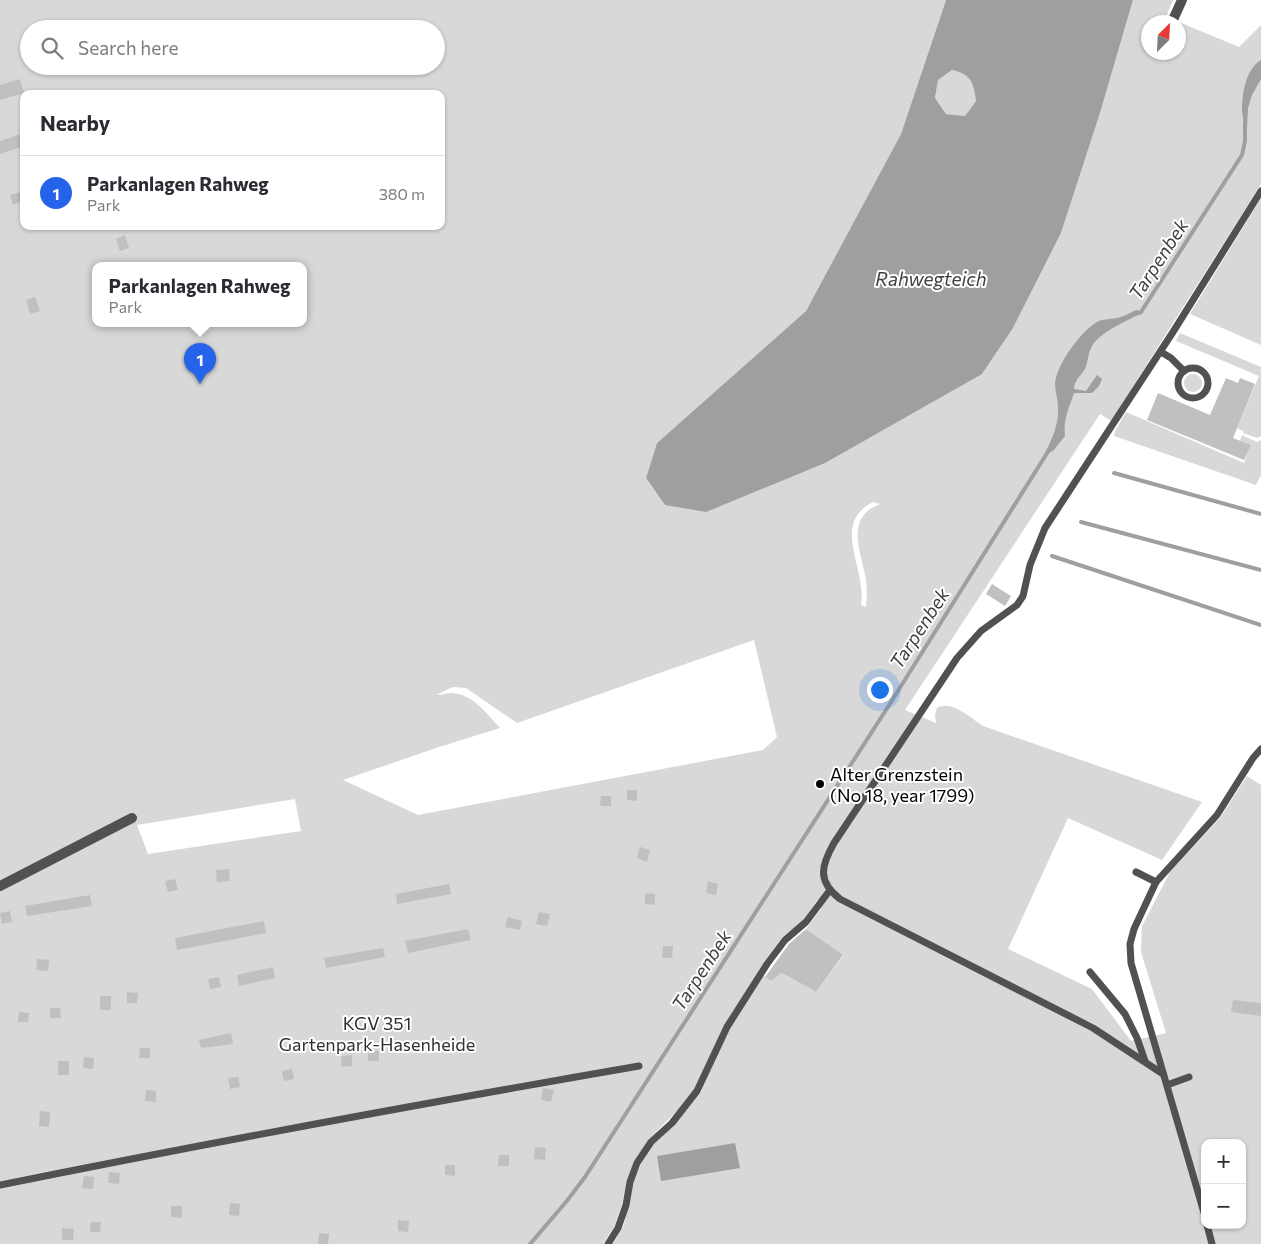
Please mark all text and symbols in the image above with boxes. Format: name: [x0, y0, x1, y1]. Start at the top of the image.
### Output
north arrow: [1141, 15, 1186, 60]
search box: [20, 20, 445, 75]
icon: search: [38, 34, 66, 62]
text: Search here: [78, 36, 178, 59]
text: Nearby: [40, 110, 110, 135]
text: Parkanlagen Rahweg: [87, 172, 269, 195]
text: 1: [52, 184, 60, 203]
text: 380 m: [379, 184, 425, 203]
text: Park: [87, 195, 120, 214]
water label: Tarpenbek: [1123, 214, 1193, 304]
popup: [92, 262, 307, 327]
water label: Rahwegteich: [875, 267, 987, 290]
text: Parkanlagen Rahweg: [109, 274, 290, 297]
text: Park: [109, 297, 142, 316]
pin: 1: [184, 343, 216, 384]
water label: Tarpenbek: [884, 583, 954, 673]
your location: [867, 677, 893, 703]
place label: Alter Grenzstein (No 18, year 1799): [830, 763, 975, 806]
marker: Alter Grenzstein (No 18, year 1799): [814, 778, 826, 790]
water label: Tarpenbek: [666, 925, 736, 1015]
park label: KGV 351 Gartenpark-Hasenheide: [279, 1012, 475, 1055]
map controls: [1201, 1139, 1246, 1229]
button: +: [1201, 1139, 1246, 1184]
button: −: [1201, 1184, 1246, 1229]

